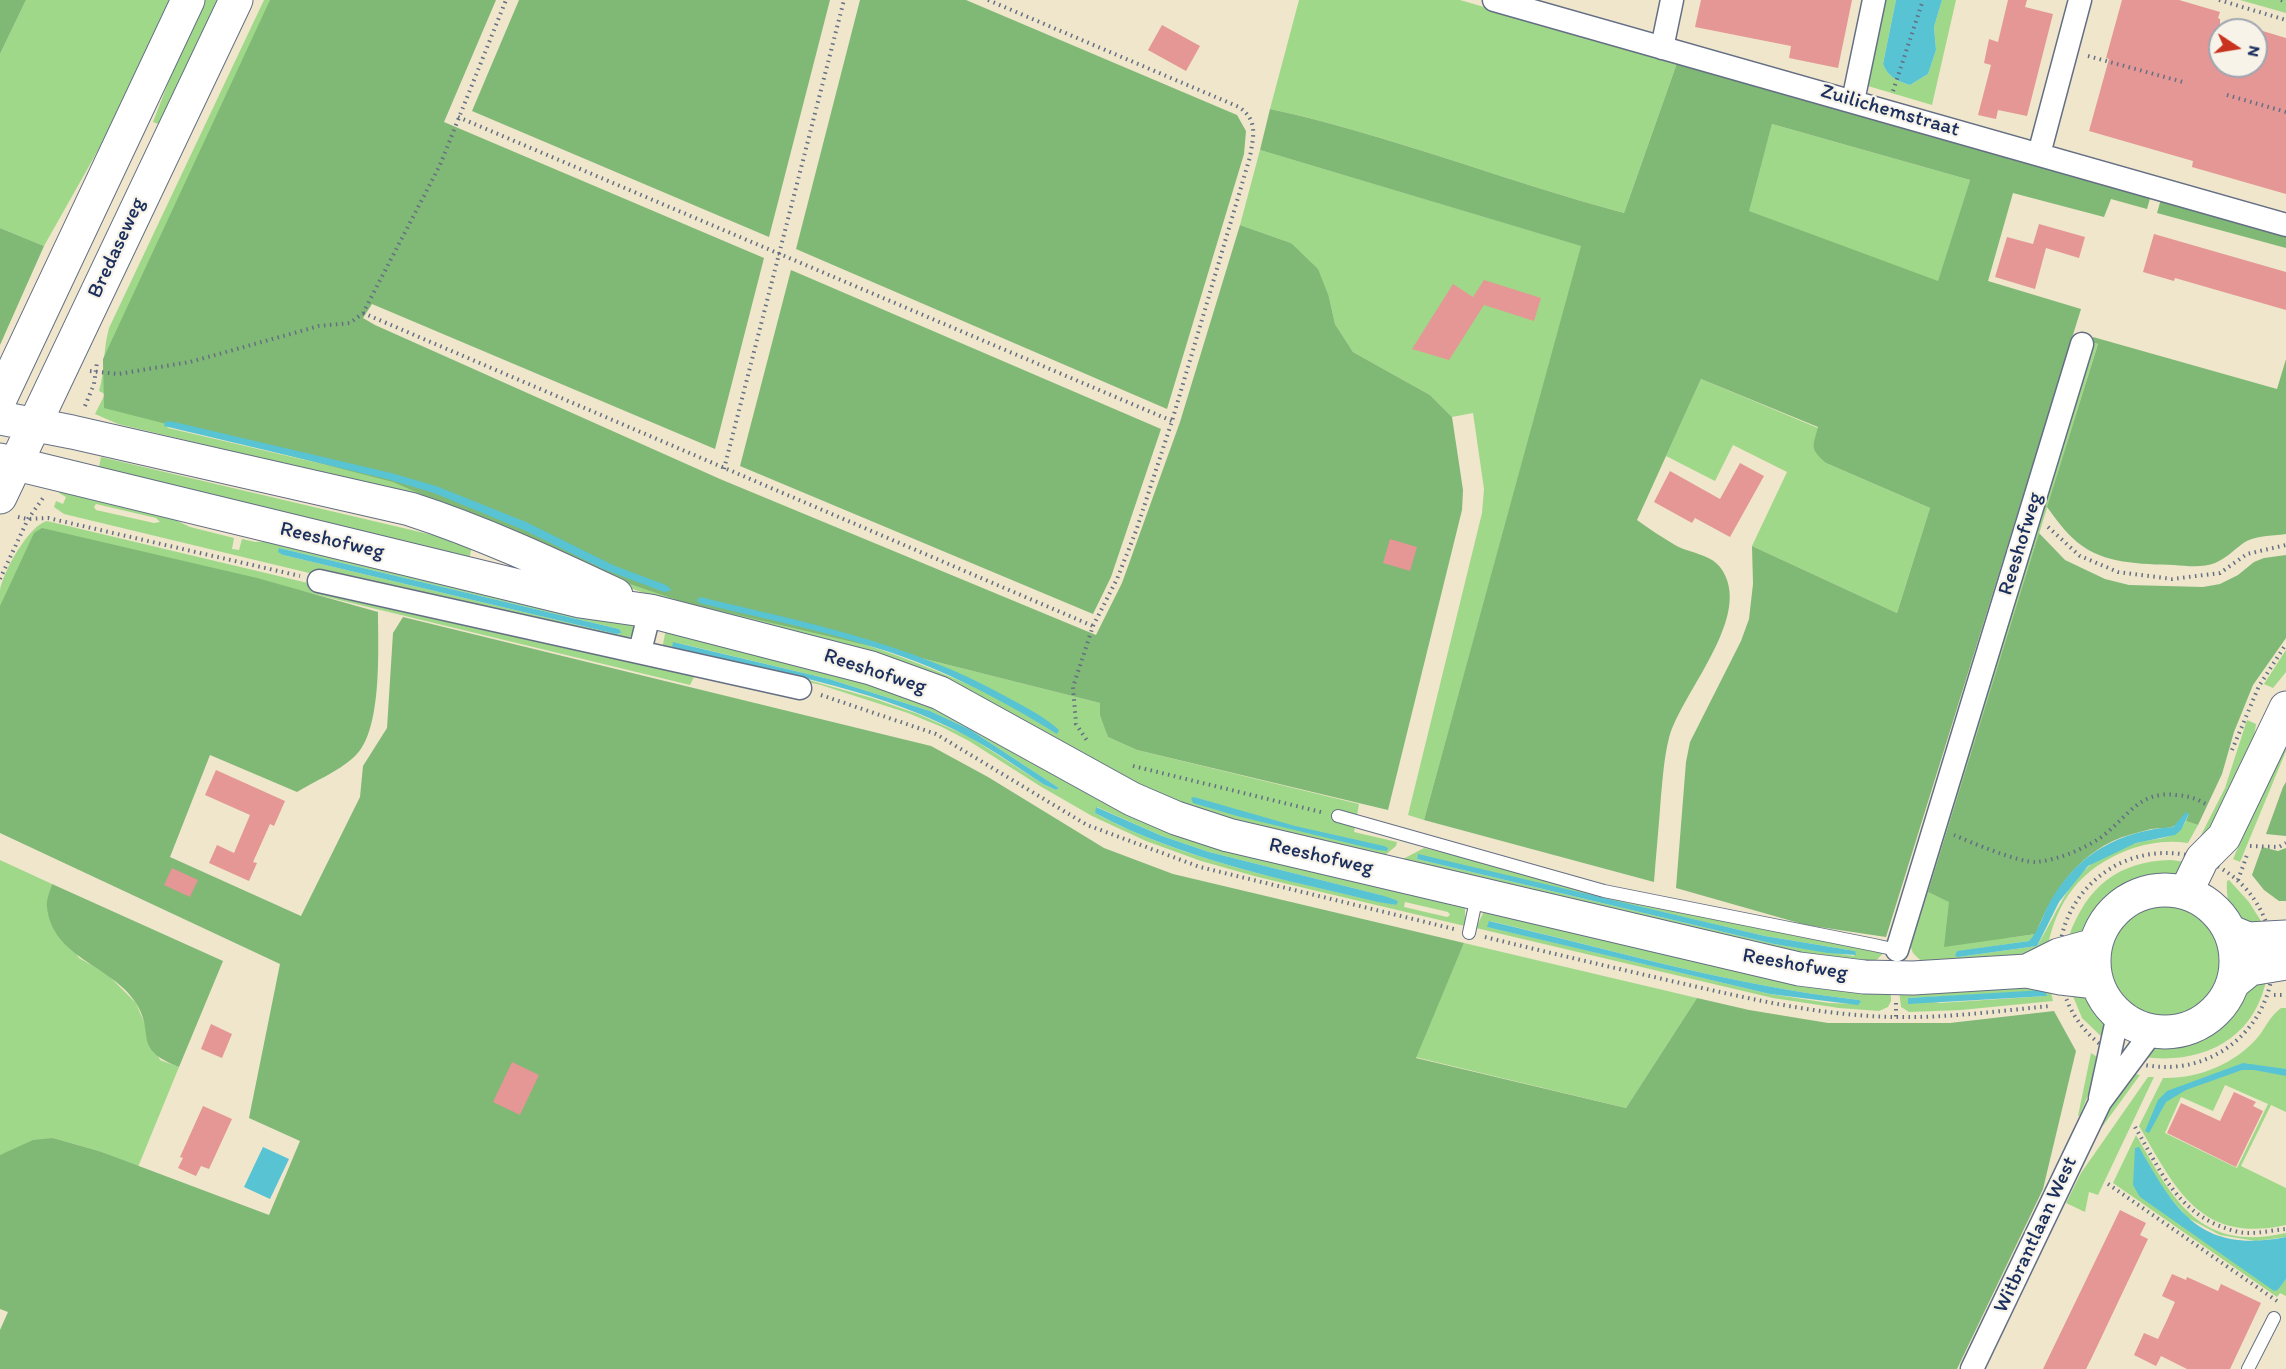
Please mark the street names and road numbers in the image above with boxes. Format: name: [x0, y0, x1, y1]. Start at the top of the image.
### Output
street label: Zuilichemstraat: [1818, 79, 1962, 143]
street label: Bredaseweg: [83, 194, 151, 302]
street label: Reeshofweg: [1993, 490, 2049, 598]
street label: Reeshofweg: [277, 517, 387, 565]
street label: Reeshofweg: [821, 644, 929, 700]
street label: Reeshofweg: [1266, 833, 1376, 881]
street label: Reeshofweg: [1740, 943, 1850, 987]
street label: Witbrantlaan West: [1989, 1153, 2083, 1317]

